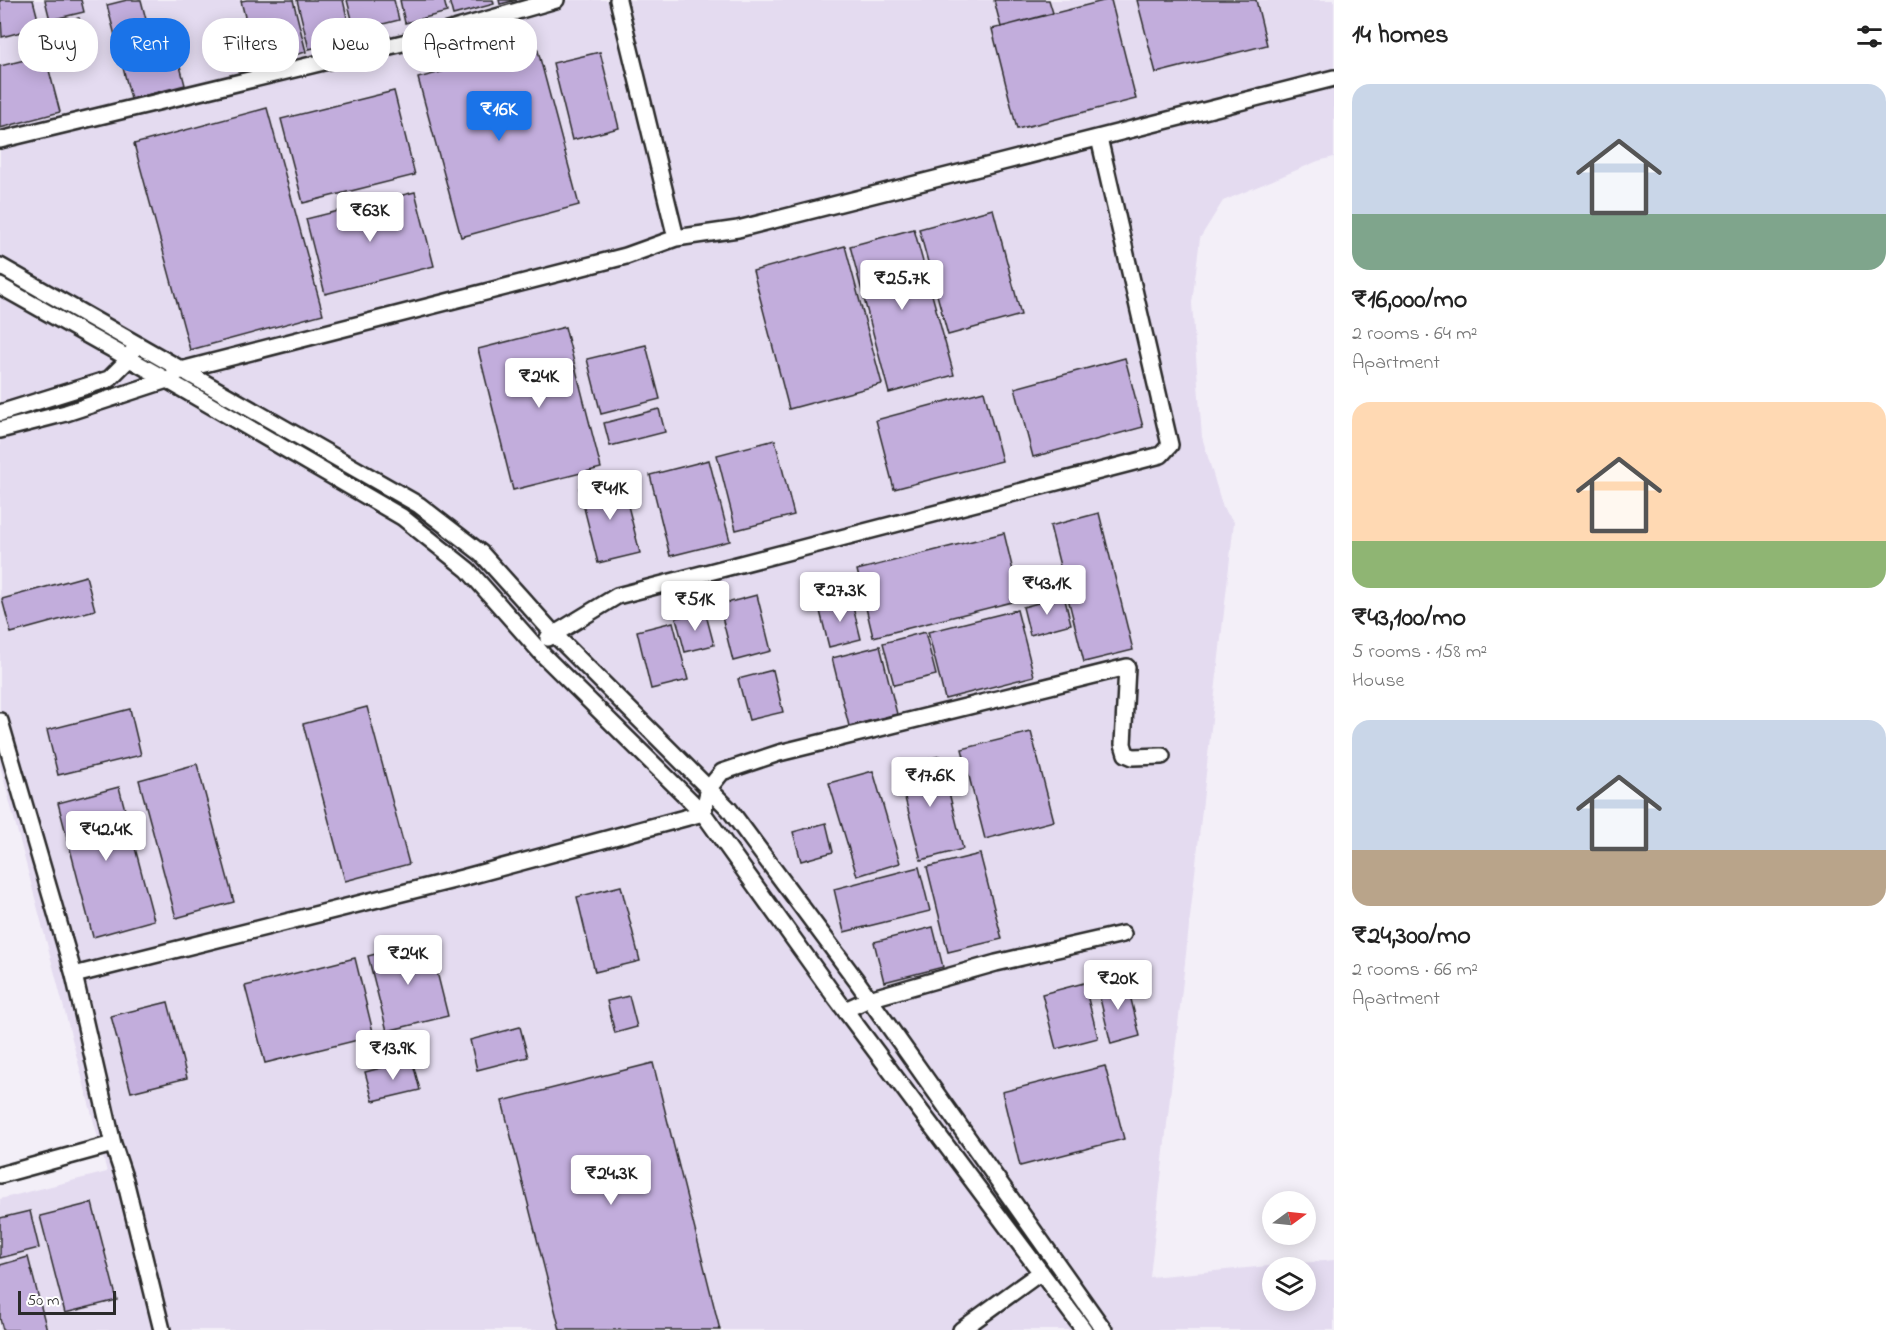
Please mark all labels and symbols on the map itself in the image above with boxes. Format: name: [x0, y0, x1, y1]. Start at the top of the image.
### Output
pin: ₹16K: [463, 91, 535, 142]
pin: ₹63K: [334, 192, 406, 243]
pin: ₹25.7K: [853, 260, 951, 311]
pin: ₹24K: [503, 358, 575, 409]
pin: ₹41K: [574, 470, 646, 521]
pin: ₹43.1K: [998, 565, 1096, 616]
pin: ₹27.3K: [791, 572, 889, 623]
pin: ₹51K: [659, 581, 731, 632]
pin: ₹17.6K: [881, 757, 979, 808]
pin: ₹42.4K: [57, 811, 155, 862]
pin: ₹24K: [372, 935, 444, 986]
pin: ₹20K: [1082, 960, 1154, 1011]
pin: ₹13.9K: [344, 1030, 442, 1081]
pin: ₹24.3K: [562, 1155, 660, 1206]
north arrow: [1262, 1191, 1316, 1245]
scale bar: [18, 1288, 116, 1316]

